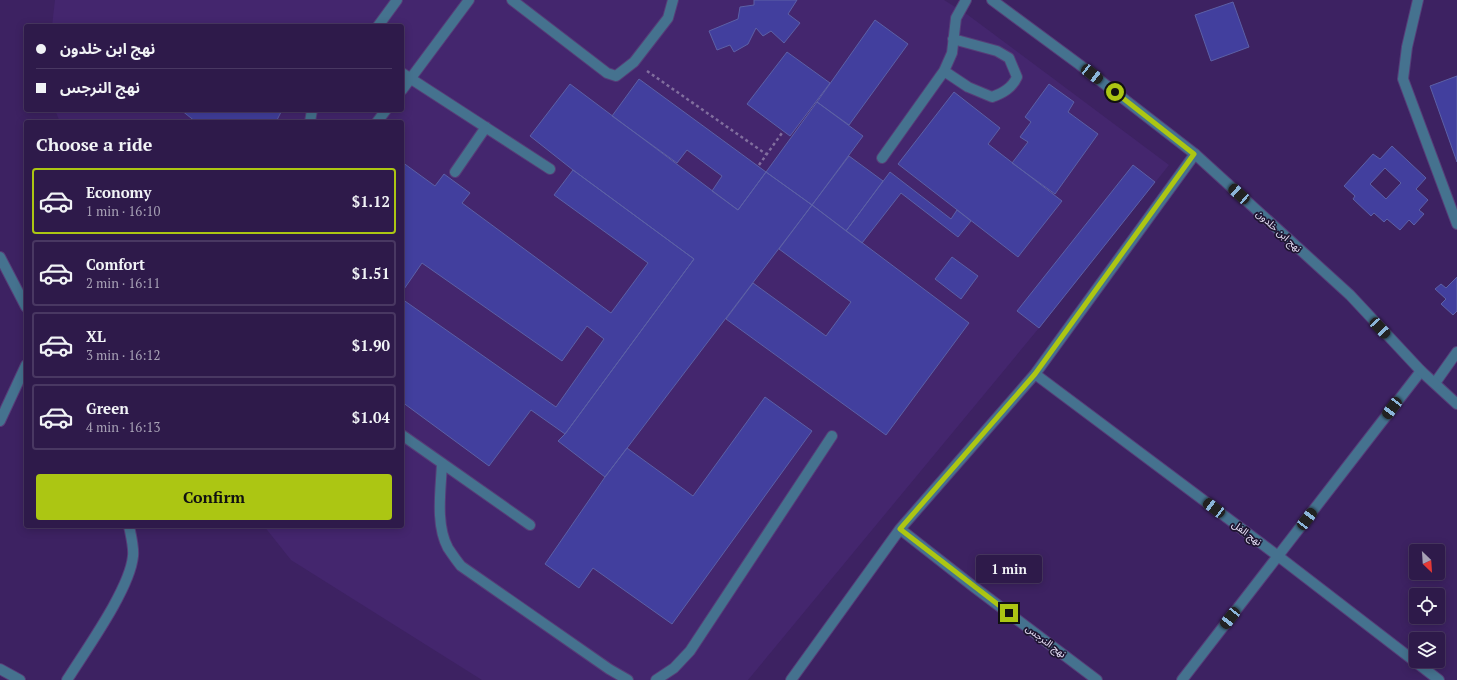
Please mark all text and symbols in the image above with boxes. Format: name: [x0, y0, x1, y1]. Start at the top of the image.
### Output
text: نهج ابن خلدون: [60, 38, 155, 58]
car: [1079, 62, 1105, 86]
text: نهج النرجس: [60, 77, 140, 97]
route start: [1106, 83, 1124, 101]
text: Choose a ride: [36, 132, 152, 156]
text: Economy: [86, 182, 151, 202]
car: [1226, 182, 1252, 206]
icon: car: [38, 183, 74, 219]
text: $1.12: [352, 191, 390, 211]
text: 1 min · 16:10: [86, 202, 160, 220]
street label: نهج ابن خلدون: [1253, 207, 1305, 256]
text: Comfort: [86, 254, 145, 274]
icon: car: [38, 255, 74, 291]
text: $1.51: [352, 263, 390, 283]
text: 2 min · 16:11: [86, 274, 160, 292]
car: [1367, 315, 1393, 341]
text: XL: [86, 326, 106, 346]
icon: car: [38, 327, 74, 363]
text: $1.90: [352, 335, 390, 355]
text: 3 min · 16:12: [86, 346, 160, 364]
car: [1380, 395, 1404, 421]
text: Green: [86, 398, 129, 418]
icon: car: [38, 399, 74, 435]
text: $1.04: [352, 407, 390, 427]
text: 4 min · 16:13: [86, 418, 160, 436]
button: Confirm: [36, 474, 392, 520]
car: [1201, 496, 1227, 520]
car: [1295, 506, 1319, 532]
street label: نهج الفل: [1229, 518, 1265, 549]
north arrow: [1409, 544, 1445, 580]
map controls: [1409, 544, 1445, 668]
callout: 1 min: [976, 555, 1042, 583]
text: 1 min: [991, 560, 1027, 578]
button: locate: [1409, 588, 1445, 624]
route end: [1000, 604, 1018, 622]
car: [1218, 605, 1242, 631]
street label: نهج النرجس: [1023, 622, 1069, 661]
button: layers: [1409, 632, 1445, 668]

